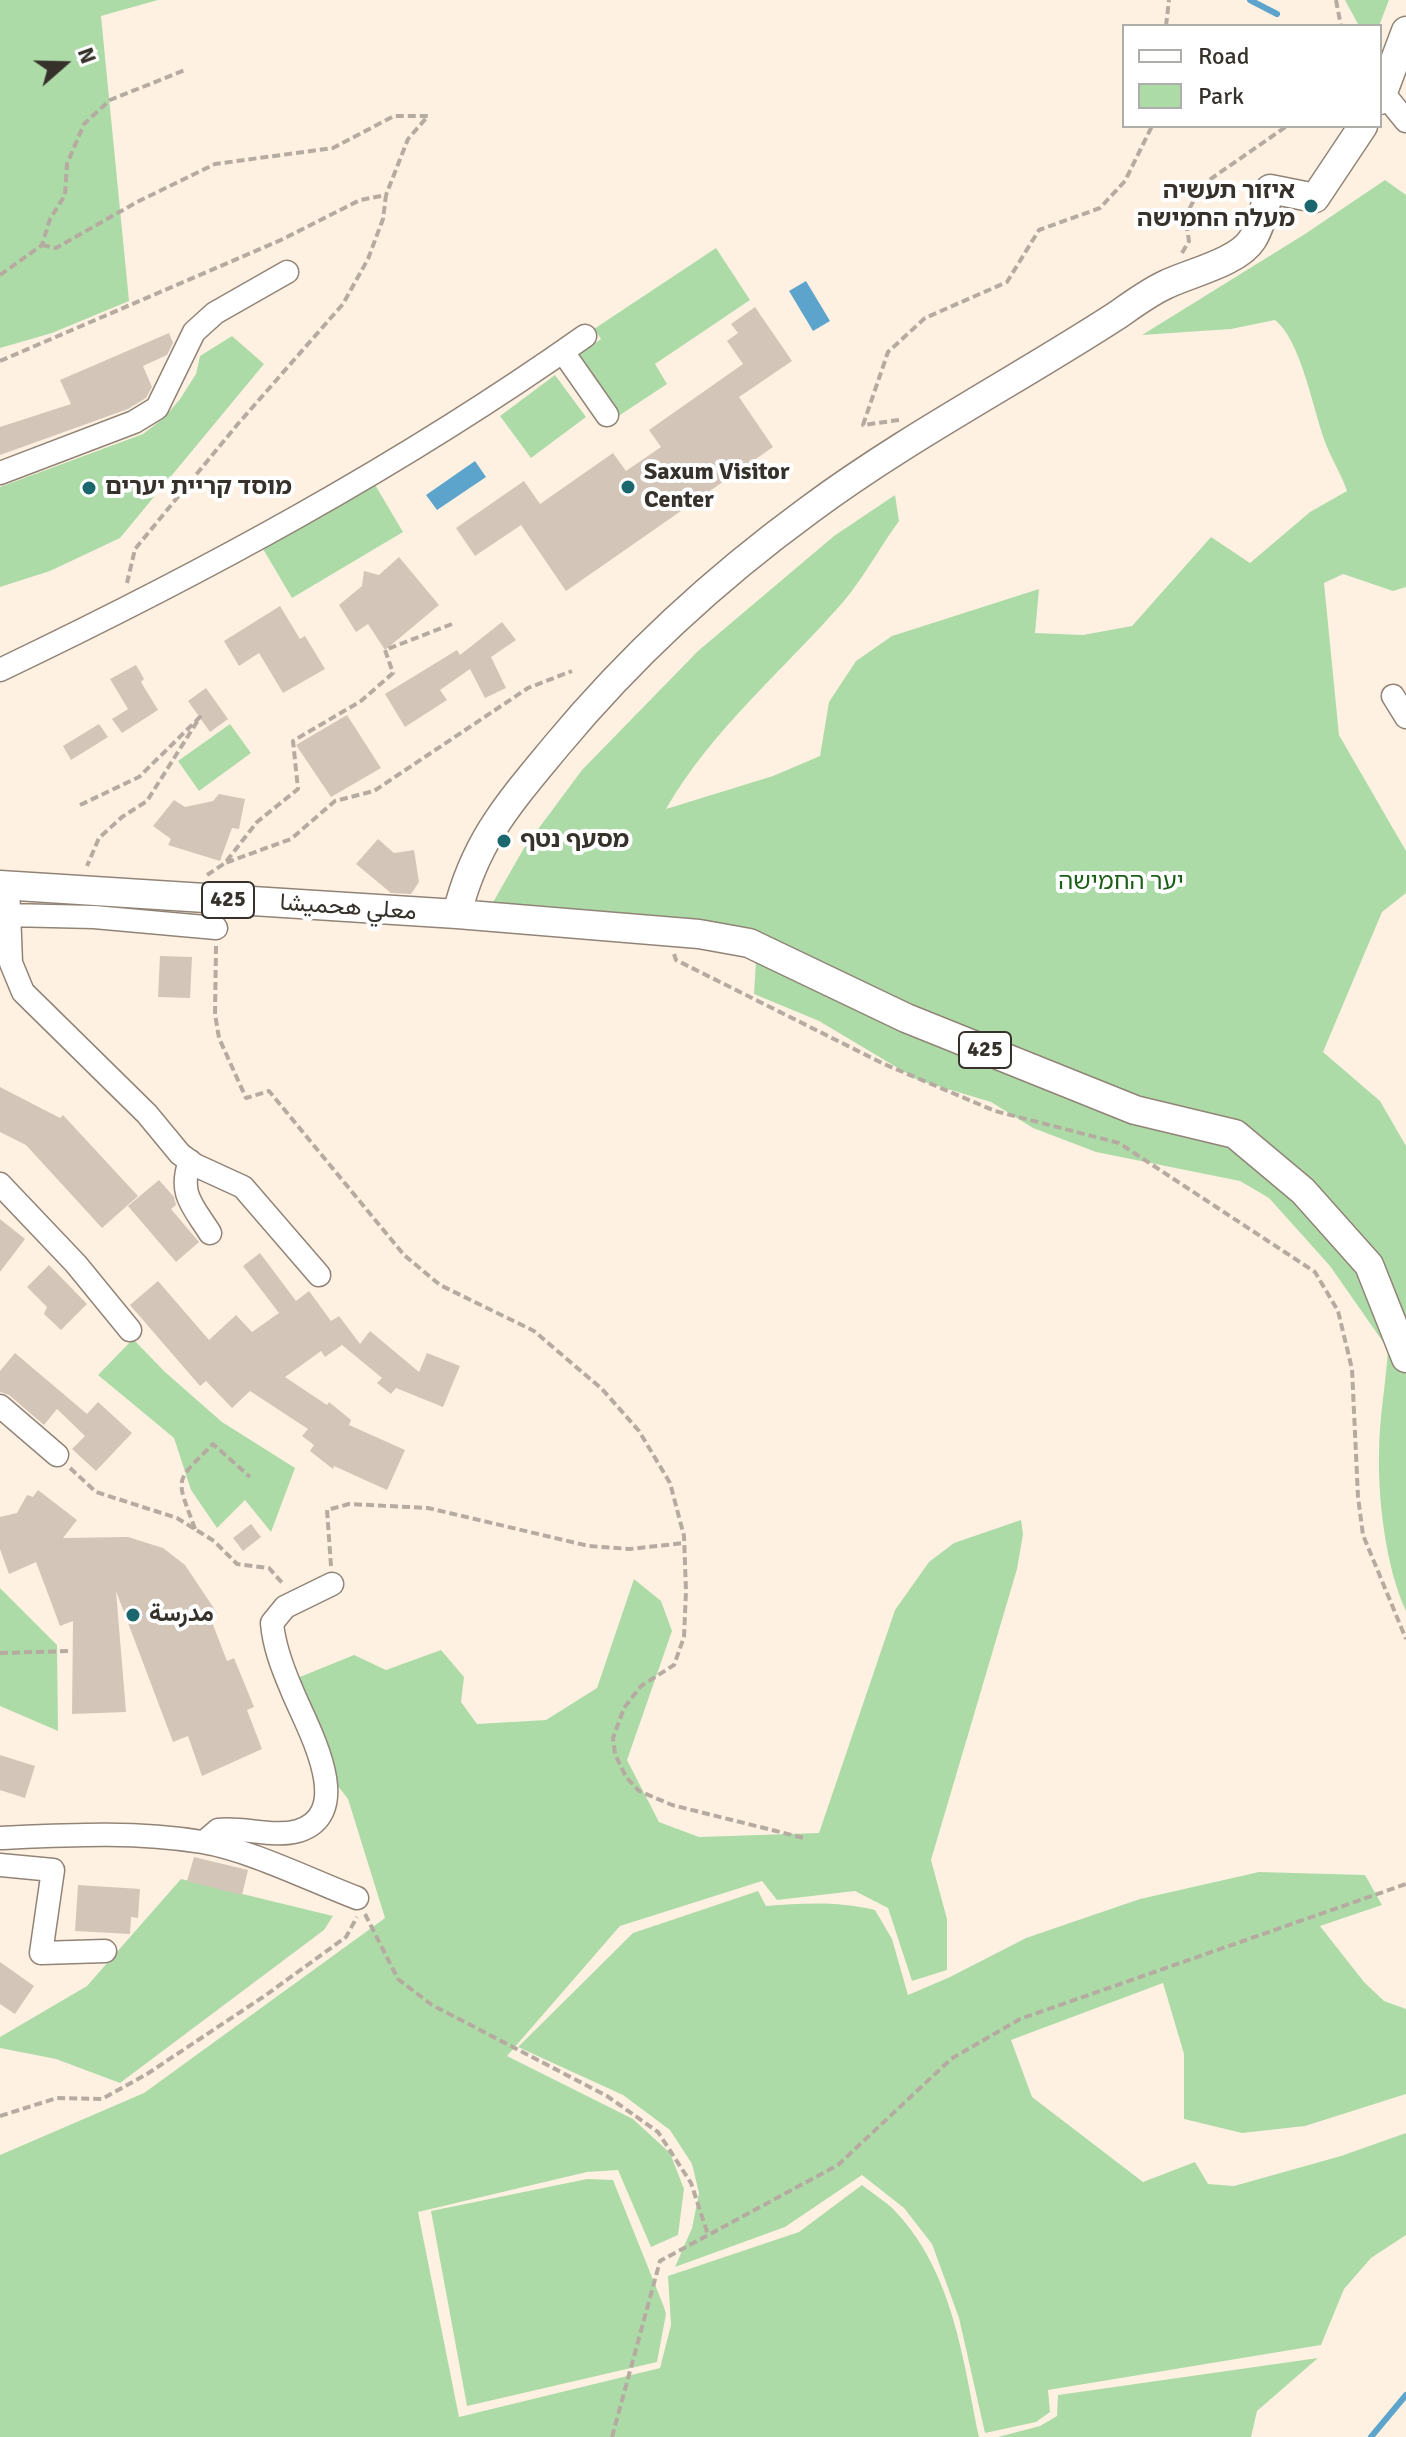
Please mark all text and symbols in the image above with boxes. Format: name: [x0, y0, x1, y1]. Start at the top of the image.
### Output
north arrow: [24, 24, 104, 104]
legend: [1122, 24, 1382, 128]
text: Road: [1198, 41, 1249, 71]
text: N: [72, 44, 102, 67]
text: Park: [1198, 81, 1244, 111]
place label: איזור תעשיה מעלה החמישה: [1137, 178, 1295, 234]
marker: איזור תעשיה מעלה החמישה: [1302, 197, 1320, 215]
place label: Saxum Visitor Center: [644, 459, 789, 515]
place label: מוסד קריית יערים: [105, 474, 292, 502]
marker: Saxum Visitor Center: [619, 478, 637, 496]
marker: מוסד קריית יערים: [80, 479, 98, 497]
place label: מסעף נטף: [520, 827, 629, 855]
marker: מסעף נטף: [495, 832, 513, 850]
park label: יער החמישה: [1058, 869, 1184, 897]
road number: 425: [202, 882, 254, 918]
street label: معلي هحميشا: [279, 889, 417, 927]
road number: 425: [959, 1032, 1011, 1068]
place label: مدرسة: [149, 1601, 214, 1629]
marker: مدرسة: [124, 1606, 142, 1624]

